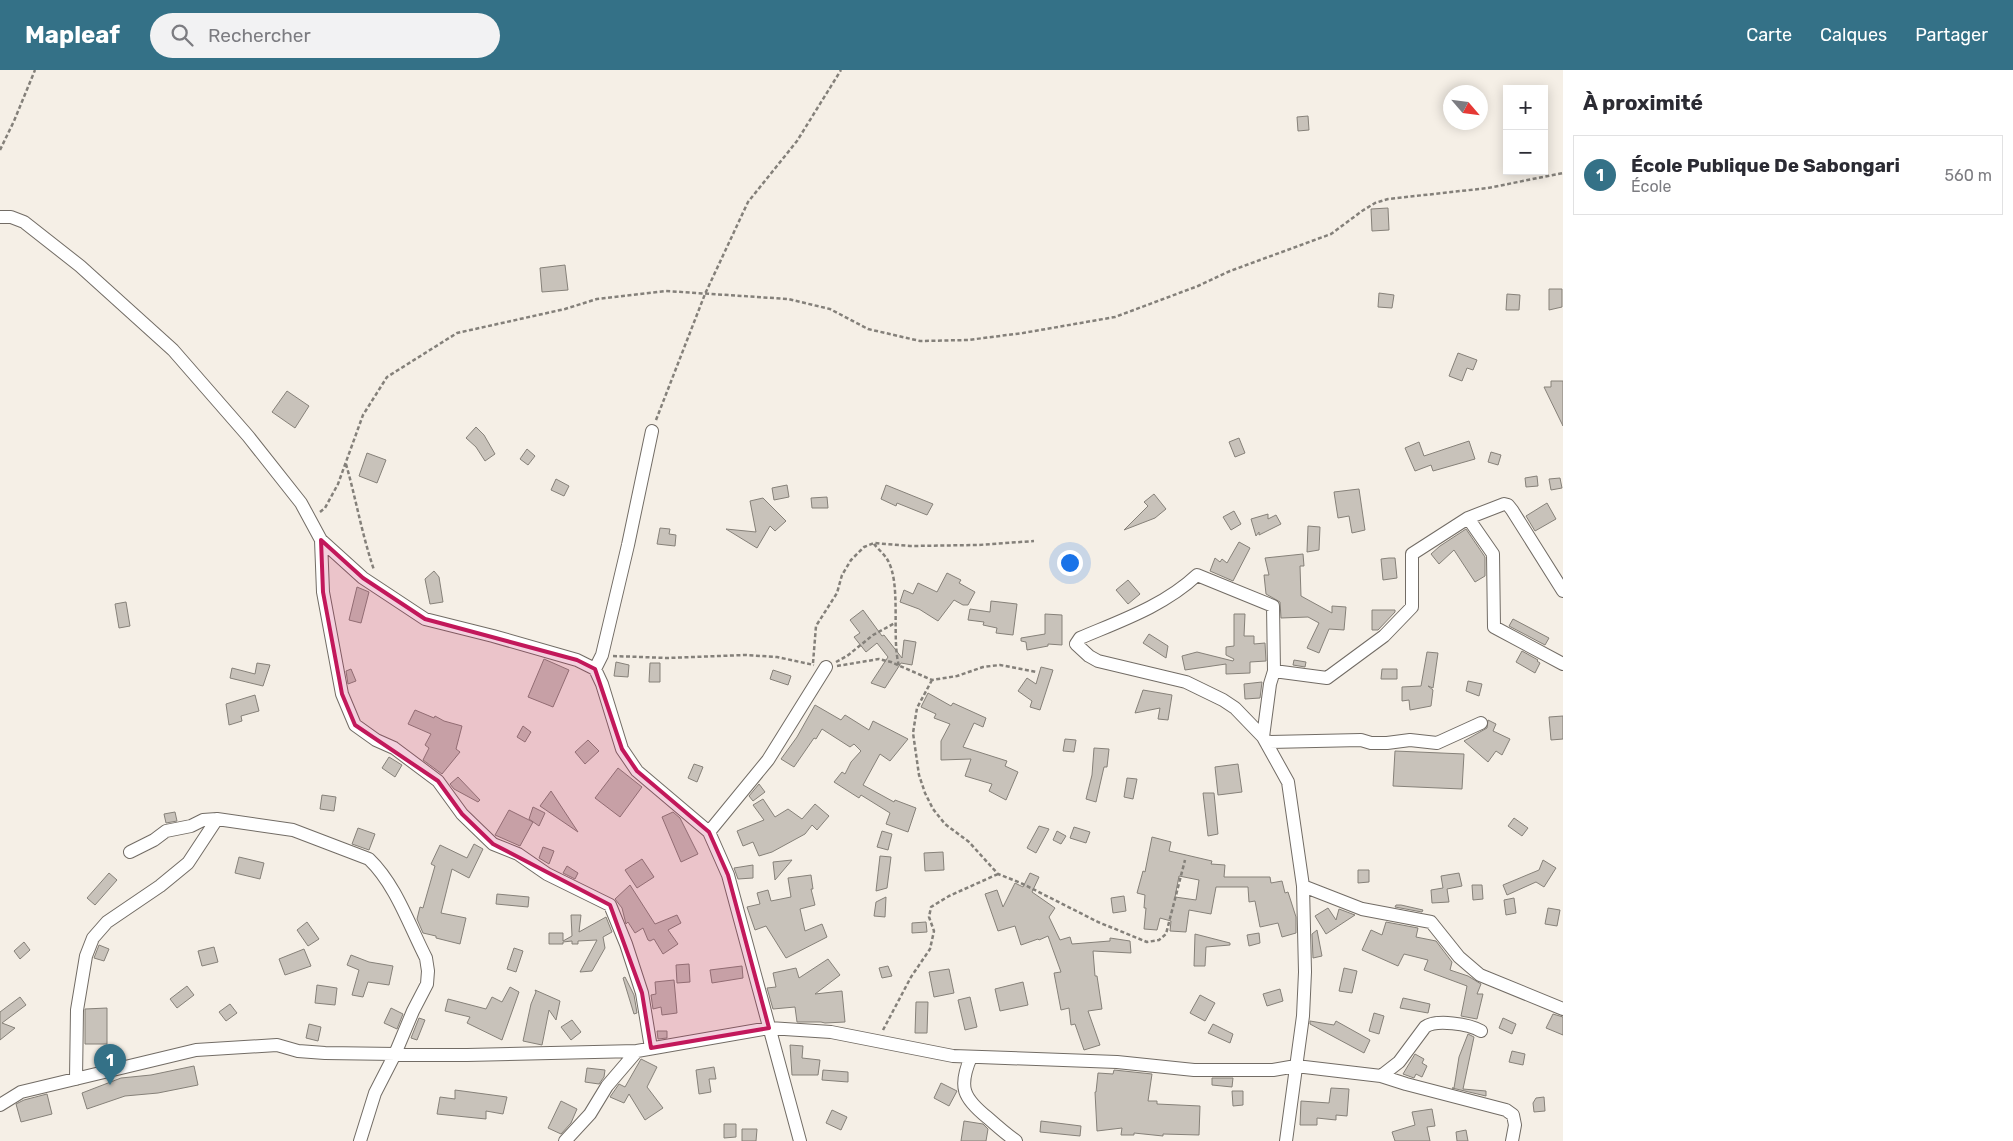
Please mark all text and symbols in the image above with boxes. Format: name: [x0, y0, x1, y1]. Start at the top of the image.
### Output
search box: [150, 13, 500, 58]
text: Mapleaf: [25, 21, 120, 49]
icon: search: [168, 21, 196, 49]
text: Rechercher: [208, 24, 311, 47]
text: Carte: [1746, 24, 1792, 46]
text: Calques: [1820, 24, 1887, 46]
text: Partager: [1915, 24, 1988, 46]
north arrow: [1443, 85, 1488, 130]
map controls: [1503, 85, 1548, 175]
button: +: [1503, 85, 1548, 130]
text: À proximité: [1583, 90, 1703, 115]
button: −: [1503, 130, 1548, 175]
text: École Publique De Sabongari: [1631, 154, 1900, 177]
text: 1: [1596, 166, 1604, 185]
text: 560 m: [1945, 166, 1992, 185]
text: École: [1631, 177, 1671, 196]
your location: [1057, 550, 1083, 576]
pin: 1: [94, 1044, 126, 1085]

